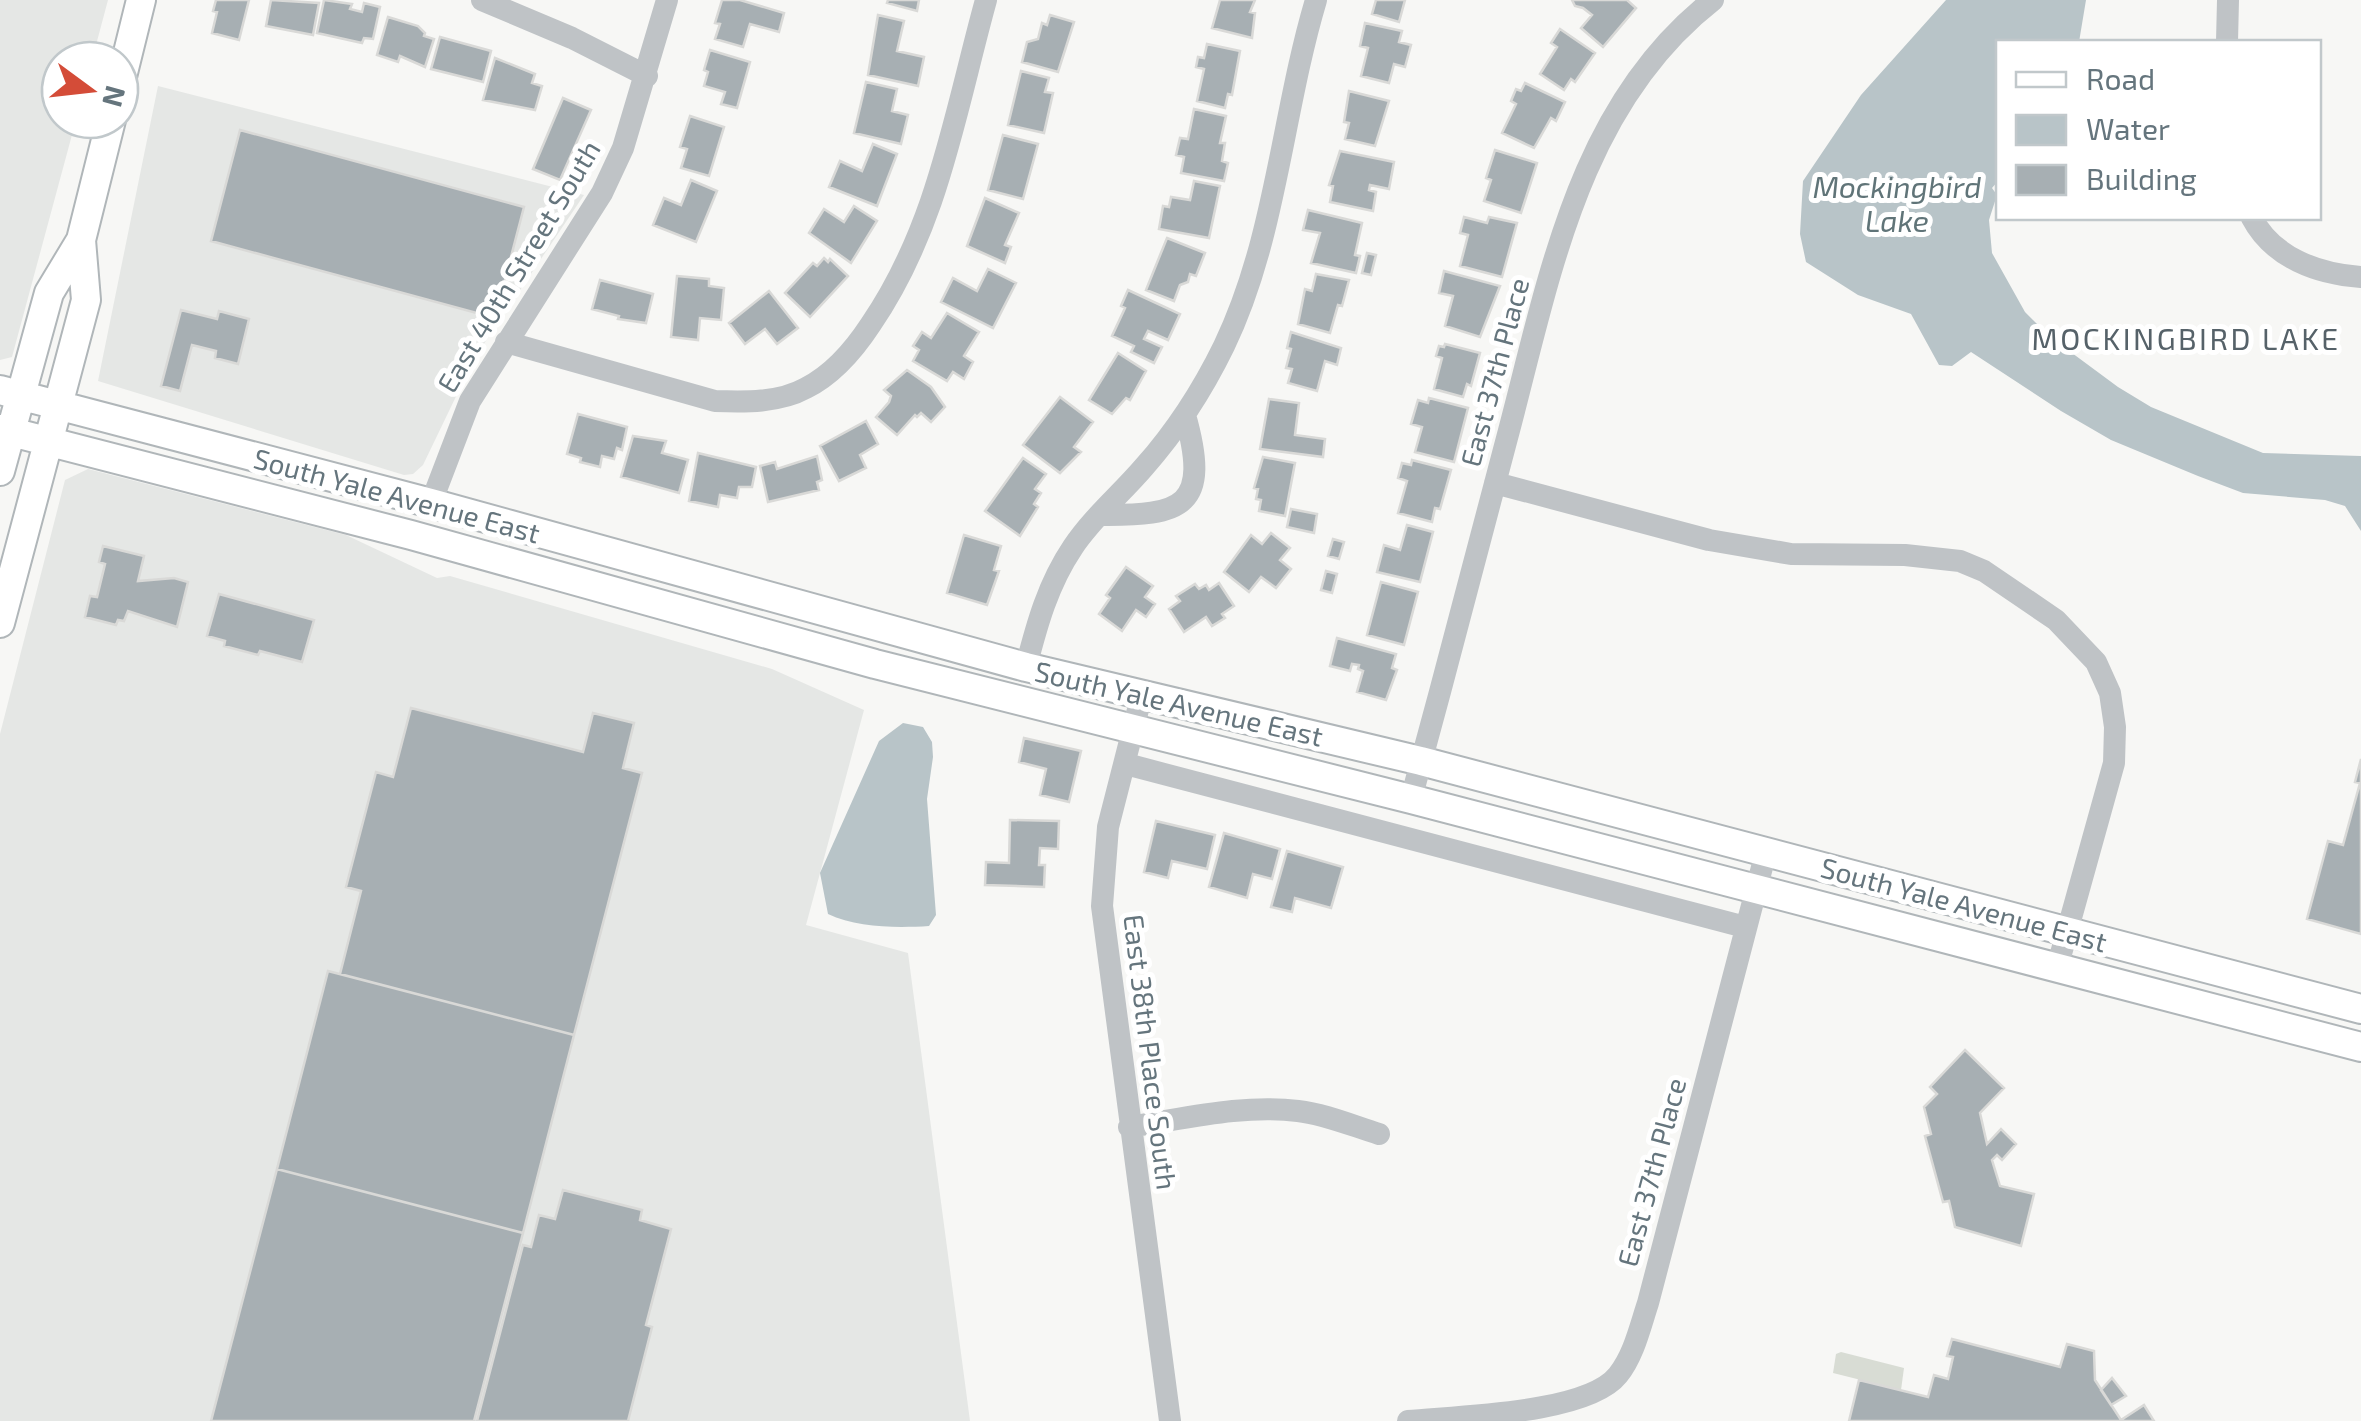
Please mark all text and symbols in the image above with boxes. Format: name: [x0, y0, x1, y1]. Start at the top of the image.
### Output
north arrow: [40, 40, 140, 140]
legend: [1996, 40, 2321, 220]
text: Road: [2086, 60, 2155, 96]
text: N: [96, 83, 134, 111]
text: Water: [2086, 110, 2170, 146]
street label: East 40th Street South: [429, 134, 607, 398]
text: Building: [2086, 160, 2197, 196]
water label: Mockingbird Lake: [1813, 168, 1981, 238]
street label: East 37th Place: [1452, 274, 1536, 470]
district label: MOCKINGBIRD LAKE: [2031, 320, 2341, 356]
street label: South Yale Avenue East: [250, 440, 544, 550]
street label: South Yale Avenue East: [1032, 653, 1326, 753]
street label: South Yale Avenue East: [1817, 849, 2111, 959]
street label: East 38th Place South: [1117, 912, 1185, 1192]
street label: East 37th Place: [1609, 1074, 1693, 1270]

